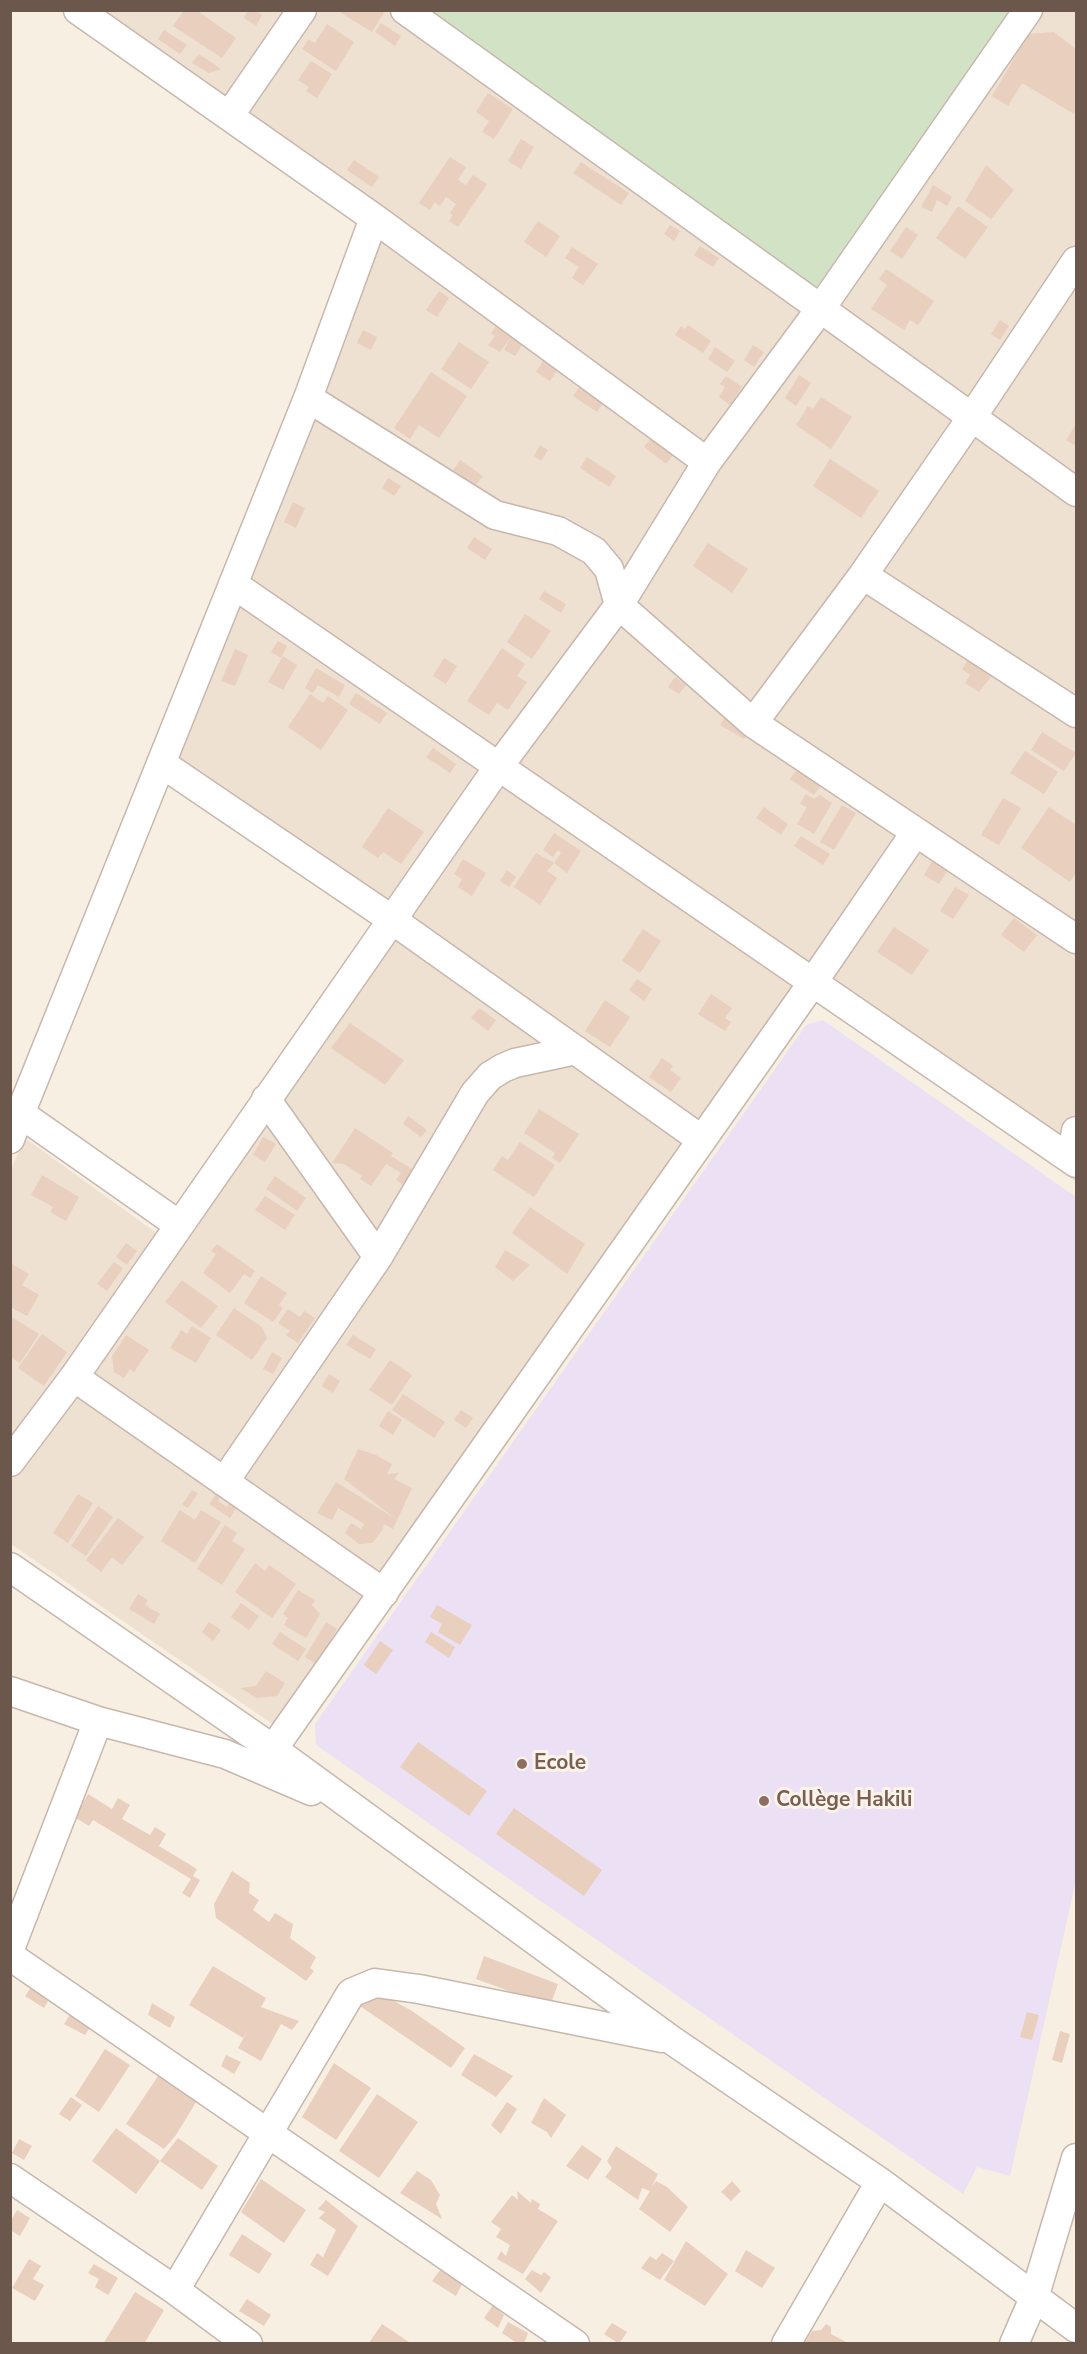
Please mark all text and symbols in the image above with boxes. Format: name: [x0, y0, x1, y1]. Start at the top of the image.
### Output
place label: Ecole: [534, 1751, 586, 1777]
marker: Ecole: [515, 1757, 529, 1771]
place label: Collège Hakili: [776, 1788, 912, 1814]
marker: Collège Hakili: [757, 1794, 771, 1808]

